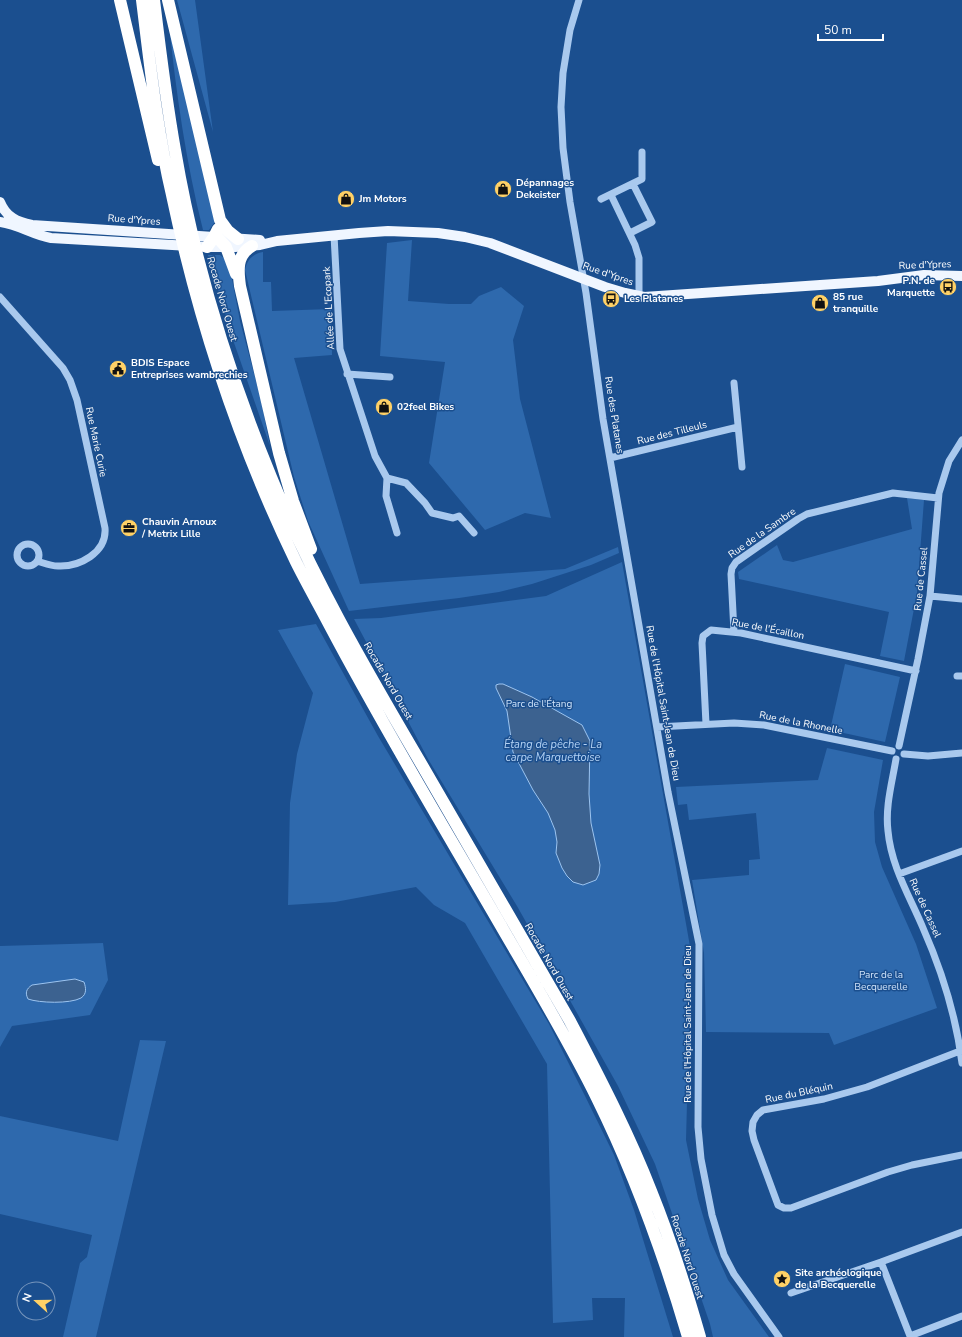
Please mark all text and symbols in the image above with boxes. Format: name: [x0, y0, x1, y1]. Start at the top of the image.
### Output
scale bar: [818, 16, 883, 42]
text: 50 m: [824, 22, 852, 38]
place label: Dépannages Dekeister: [516, 176, 574, 202]
shop icon: Dépannages Dekeister: [493, 179, 513, 199]
shop icon: Jm Motors: [336, 189, 356, 209]
place label: Jm Motors: [358, 192, 407, 206]
street label: Rue d'Ypres: [107, 211, 161, 229]
street label: Rocade Nord Ouest: [203, 255, 241, 343]
street label: Rue d'Ypres: [898, 257, 952, 273]
street label: Rue d'Ypres: [581, 259, 635, 289]
street label: Allée de L'Ecopark: [320, 265, 338, 350]
place label: P.N. de Marquette: [887, 274, 936, 300]
bus stop icon: P.N. de Marquette: [938, 277, 958, 297]
bus stop icon: Les Platanes: [601, 289, 621, 309]
place label: 85 rue tranquille: [833, 290, 879, 316]
place label: Les Platanes: [624, 292, 683, 306]
shop icon: 85 rue tranquille: [810, 293, 830, 313]
place label: BDIS Espace Entreprises wambrechies: [131, 356, 248, 382]
public building icon: BDIS Espace Entreprises wambrechies: [108, 359, 128, 379]
street label: Rue des Platanes: [601, 375, 627, 455]
shop icon: 02feel Bikes: [374, 397, 394, 417]
place label: 02feel Bikes: [397, 400, 454, 414]
street label: Rue Marie Curie: [82, 406, 110, 478]
street label: Rue des Tilleuls: [636, 418, 709, 448]
street label: Rue de la Sambre: [725, 504, 799, 562]
place label: Chauvin Arnoux / Metrix Lille: [141, 515, 217, 541]
office icon: Chauvin Arnoux / Metrix Lille: [119, 518, 139, 538]
street label: Rue de Cassel: [911, 547, 931, 611]
street label: Rue de l'Écaillon: [730, 615, 806, 643]
street label: Rue de l'Hôpital Saint-Jean de Dieu: [642, 624, 684, 782]
street label: Rocade Nord Ouest: [360, 640, 416, 723]
park label: Parc de l'Étang: [506, 697, 573, 711]
street label: Rue de la Rhonelle: [758, 708, 844, 738]
water label: Étang de pêche - La carpe Marquettoise: [504, 736, 602, 765]
street label: Rue de Cassel: [906, 876, 944, 940]
street label: Rocade Nord Ouest: [521, 921, 577, 1004]
street label: Rue de l'Hôpital Saint-Jean de Dieu: [681, 945, 695, 1103]
park label: Parc de la Becquerelle: [854, 968, 908, 994]
street label: Rue du Bléquin: [764, 1079, 834, 1107]
street label: Rocade Nord Ouest: [667, 1213, 707, 1301]
place label: Site archéologique de la Becquerelle: [795, 1266, 882, 1292]
place icon: Site archéologique de la Becquerelle: [772, 1269, 792, 1289]
north arrow: [16, 1281, 56, 1321]
text: N: [19, 1291, 36, 1304]

